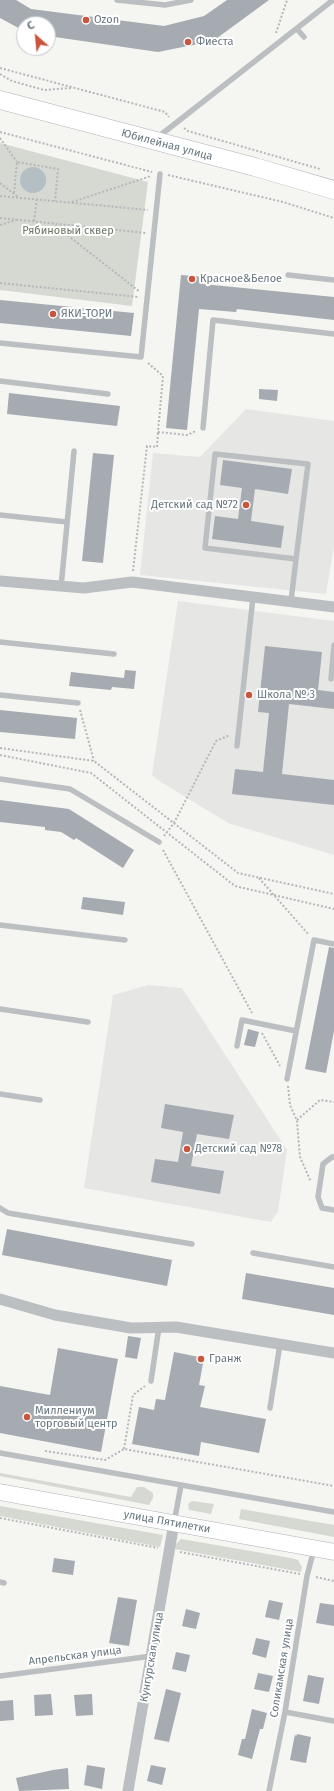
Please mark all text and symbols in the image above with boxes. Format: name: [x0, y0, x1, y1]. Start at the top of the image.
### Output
place label: Ozon: [94, 13, 119, 27]
marker: Ozon: [81, 15, 91, 25]
north arrow: [16, 16, 56, 56]
text: С: [25, 19, 37, 33]
place label: Фиеста: [196, 35, 233, 49]
marker: Фиеста: [183, 37, 193, 47]
street label: Юбилейная улица: [120, 126, 214, 164]
park label: Рябиновый сквер: [22, 224, 114, 238]
place label: Красное&Белое: [200, 272, 282, 286]
marker: Красное&Белое: [187, 274, 197, 284]
place label: ЯКИ-ТОРИ: [61, 307, 112, 321]
marker: ЯКИ-ТОРИ: [48, 309, 58, 319]
place label: Детский сад №72: [151, 498, 238, 512]
marker: Детский сад №72: [241, 500, 251, 510]
place label: Школа № 3: [257, 688, 315, 702]
marker: Школа № 3: [244, 690, 254, 700]
place label: Детский сад №78: [195, 1142, 282, 1156]
marker: Детский сад №78: [182, 1144, 192, 1154]
place label: Гранж: [209, 1352, 241, 1366]
marker: Гранж: [196, 1354, 206, 1364]
place label: Миллениум торговый центр: [35, 1404, 118, 1430]
marker: Миллениум торговый центр: [22, 1412, 32, 1422]
street label: улица Пятилетки: [123, 1508, 211, 1536]
street label: Кунгурская улица: [138, 1611, 166, 1703]
street label: Соликамская улица: [268, 1617, 296, 1719]
street label: Апрельская улица: [28, 1644, 122, 1668]

